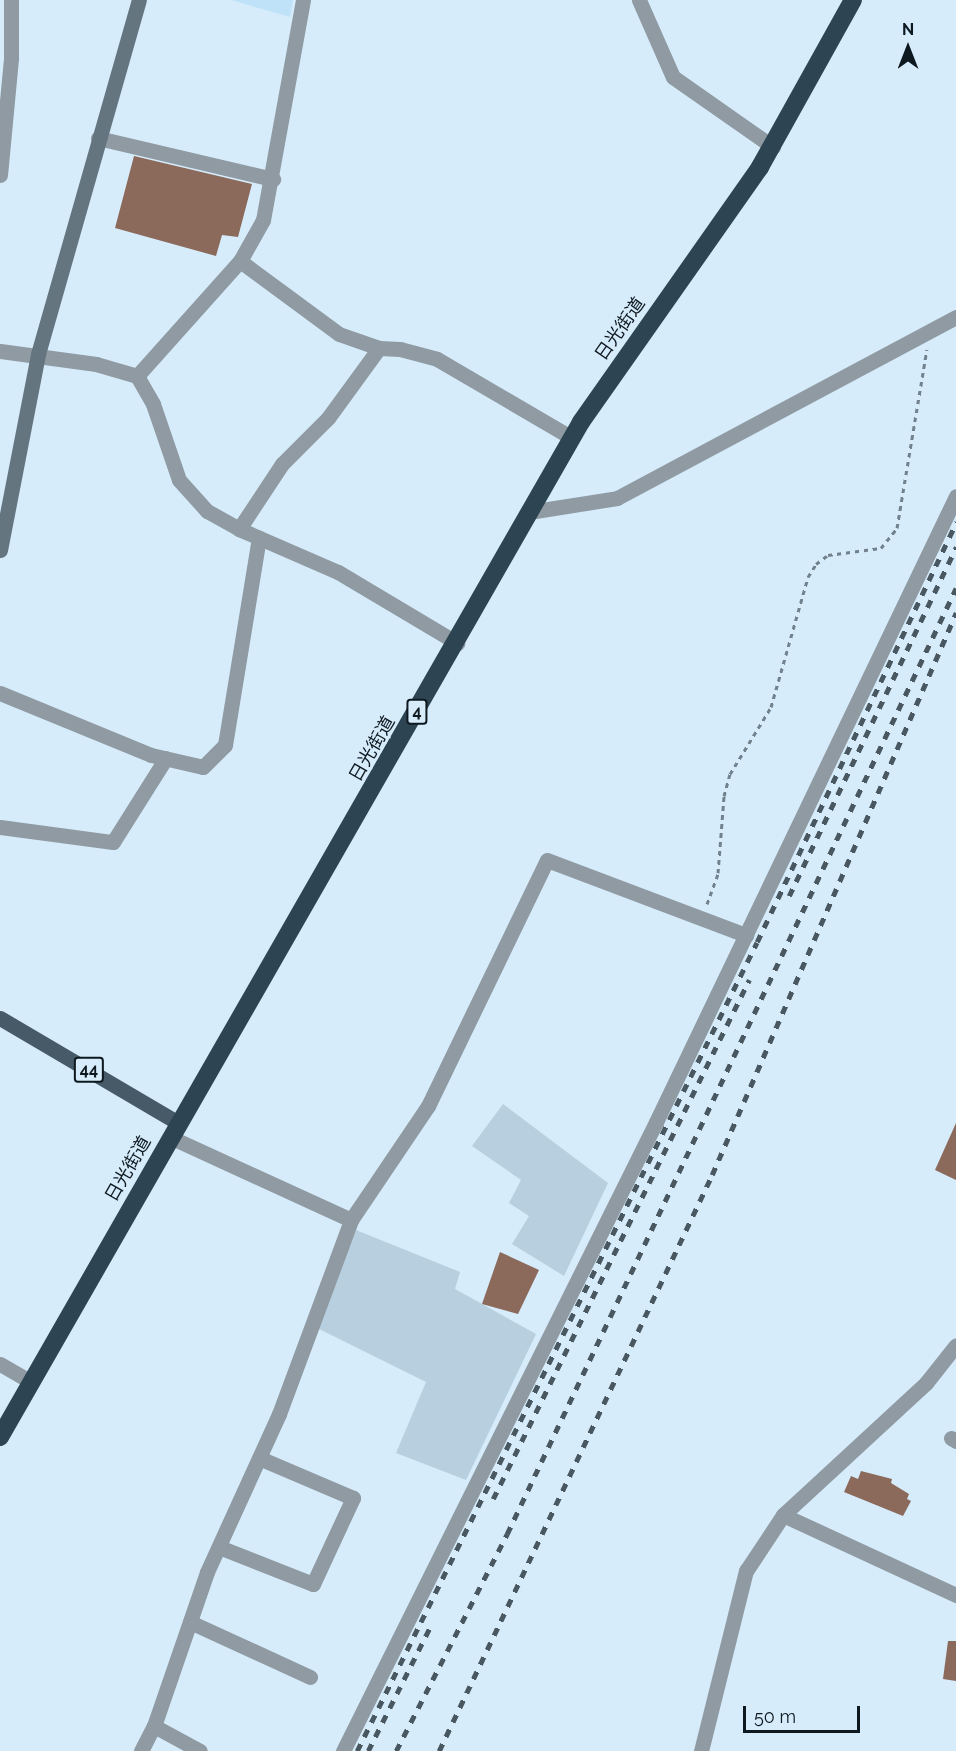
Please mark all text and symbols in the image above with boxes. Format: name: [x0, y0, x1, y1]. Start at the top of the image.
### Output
north arrow: [878, 18, 938, 78]
text: N: [902, 20, 914, 39]
street label: 日光街道: [591, 293, 649, 365]
road number: 4: [405, 699, 429, 725]
street label: 日光街道: [345, 712, 399, 786]
road number: 44: [72, 1057, 106, 1083]
street label: 日光街道: [101, 1132, 155, 1206]
scale bar: [746, 1694, 863, 1732]
text: 50 m: [754, 1706, 796, 1727]

